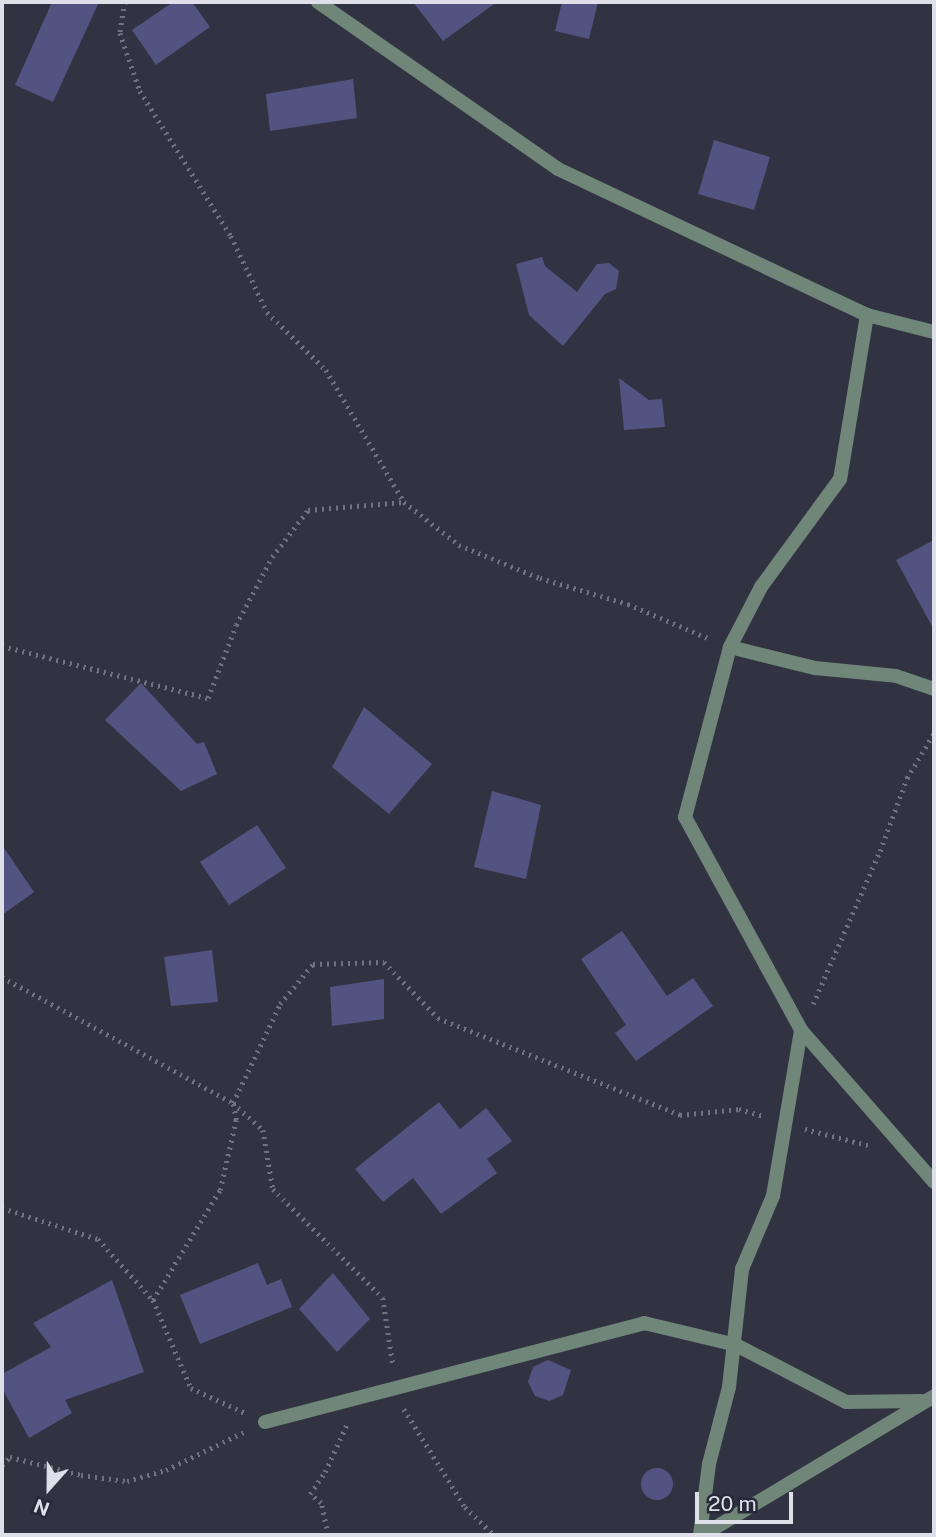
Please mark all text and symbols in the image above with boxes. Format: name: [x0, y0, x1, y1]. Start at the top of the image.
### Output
north arrow: [14, 1453, 84, 1523]
scale bar: [698, 1478, 796, 1522]
text: 20 m: [708, 1491, 757, 1516]
text: N: [31, 1495, 52, 1521]

